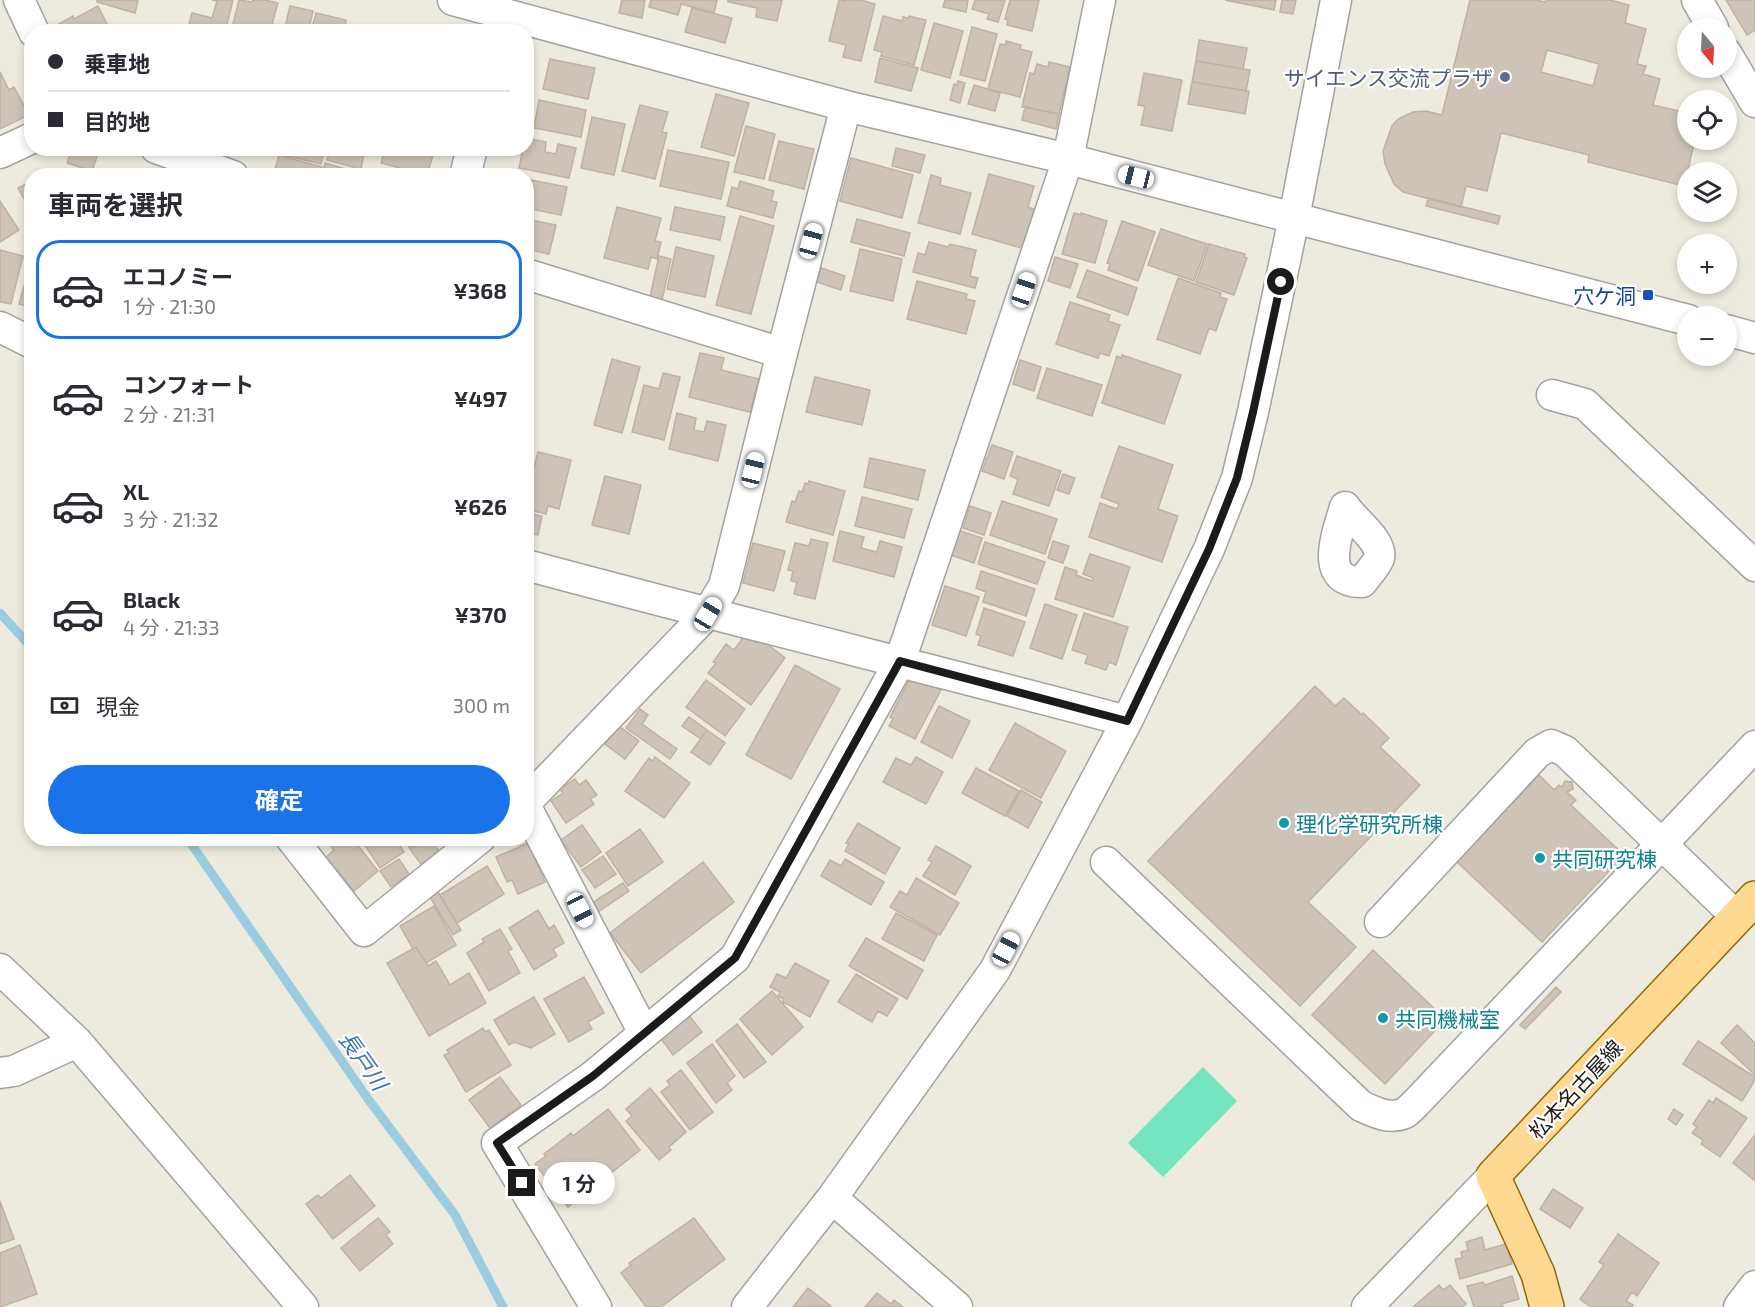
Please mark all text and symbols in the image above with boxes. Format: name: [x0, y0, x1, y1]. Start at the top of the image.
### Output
north arrow: [1677, 18, 1737, 78]
map controls: [1677, 18, 1737, 366]
text: 乗車地: [84, 50, 150, 76]
place label: サイエンス交流プラザ: [1284, 65, 1493, 90]
marker: サイエンス交流プラザ: [1498, 70, 1512, 84]
button: locate: [1677, 90, 1737, 150]
text: 目的地: [84, 108, 150, 134]
button: layers: [1677, 162, 1737, 222]
car: [1116, 164, 1156, 190]
text: 車両を選択: [48, 188, 183, 220]
car: [798, 221, 824, 261]
button: +: [1677, 234, 1737, 294]
icon: car: [51, 263, 105, 317]
text: エコノミー: [123, 263, 233, 289]
route start: [1267, 268, 1294, 295]
car: [1010, 270, 1038, 310]
text: ¥368: [453, 277, 507, 303]
place label: 穴ケ洞: [1573, 283, 1636, 308]
marker: 穴ケ洞: [1641, 288, 1655, 302]
text: 1 分 · 21:30: [123, 294, 216, 318]
button: −: [1677, 306, 1737, 366]
icon: car: [51, 371, 105, 425]
text: コンフォート: [123, 371, 254, 397]
text: ¥497: [454, 385, 507, 411]
text: 2 分 · 21:31: [123, 402, 215, 426]
car: [740, 450, 766, 490]
text: XL: [123, 478, 149, 504]
icon: car: [51, 479, 105, 533]
text: ¥626: [454, 493, 507, 519]
text: 3 分 · 21:32: [123, 507, 219, 531]
text: Black: [123, 586, 180, 612]
icon: car: [51, 587, 105, 641]
car: [691, 594, 725, 634]
text: ¥370: [454, 601, 507, 627]
text: 4 分 · 21:33: [123, 615, 220, 639]
icon: cash: [48, 689, 81, 722]
text: 現金: [96, 693, 140, 719]
text: 300 m: [453, 693, 510, 717]
button: 確定: [48, 765, 510, 834]
place label: 理化学研究所棟: [1296, 811, 1443, 836]
marker: 理化学研究所棟: [1277, 816, 1291, 830]
place label: 共同研究棟: [1552, 846, 1657, 871]
marker: 共同研究棟: [1533, 851, 1547, 865]
car: [564, 890, 596, 930]
car: [990, 929, 1022, 969]
place label: 共同機械室: [1395, 1006, 1500, 1031]
marker: 共同機械室: [1376, 1011, 1390, 1025]
water label: 長戸川: [334, 1026, 395, 1096]
street label: 松本名古屋線: [1523, 1034, 1627, 1144]
callout: 1 分: [543, 1162, 615, 1204]
route end: [508, 1169, 535, 1196]
text: 1 分: [563, 1171, 595, 1195]

